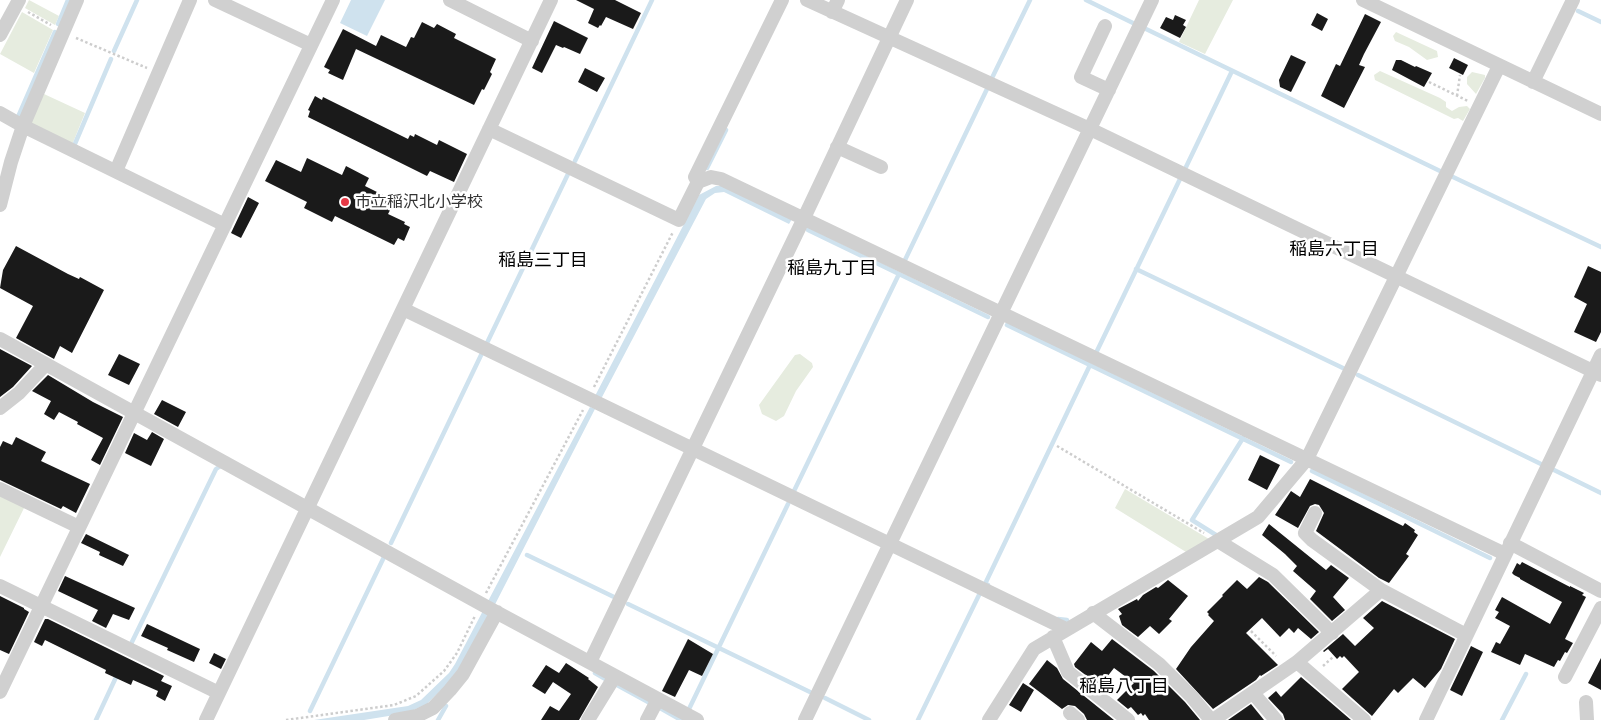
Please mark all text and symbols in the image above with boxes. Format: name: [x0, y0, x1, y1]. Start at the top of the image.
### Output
place label: 市立稲沢北小学校: [355, 192, 483, 212]
marker: 市立稲沢北小学校: [339, 196, 351, 208]
district label: 稲島六丁目: [1289, 238, 1379, 260]
district label: 稲島三丁目: [498, 249, 588, 271]
district label: 稲島九丁目: [787, 257, 877, 279]
district label: 稲島八丁目: [1079, 675, 1169, 697]

